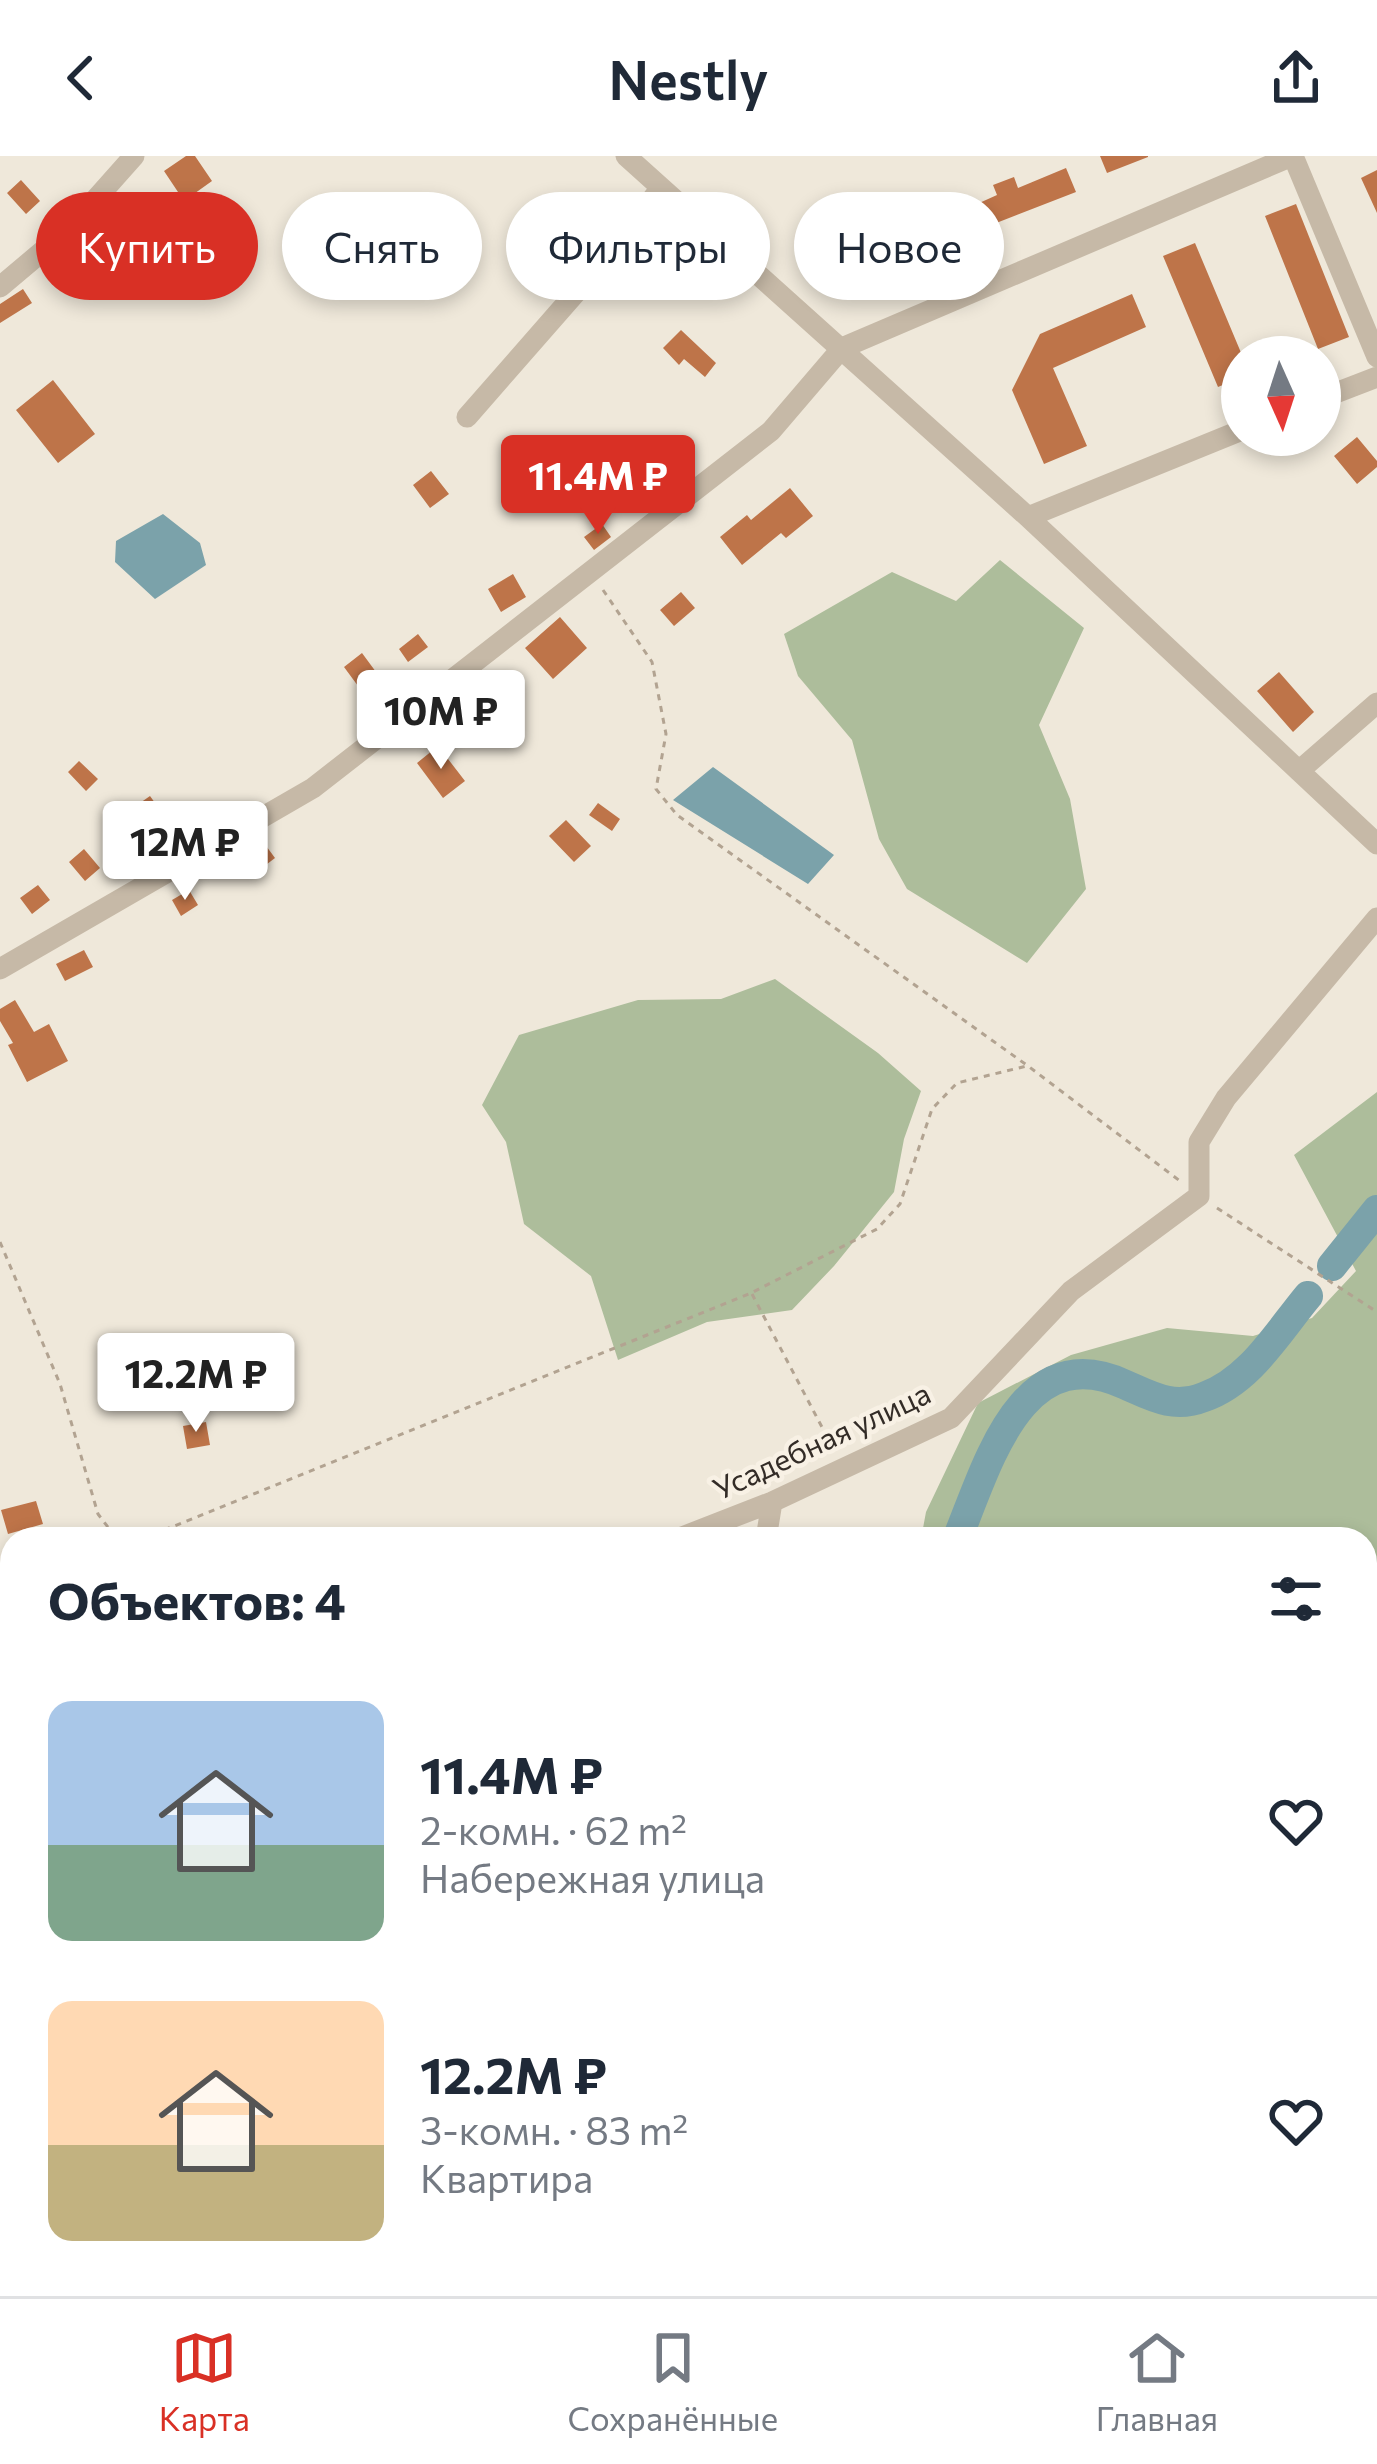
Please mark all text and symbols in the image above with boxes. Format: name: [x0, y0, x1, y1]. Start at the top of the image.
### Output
icon: back: [48, 45, 114, 111]
text: Nestly: [609, 45, 768, 111]
icon: share: [1263, 45, 1329, 111]
chip: Купить: [36, 192, 258, 300]
chip: Снять: [282, 192, 482, 300]
chip: Фильтры: [506, 192, 770, 300]
chip: Новое: [794, 192, 1004, 300]
north arrow: [1221, 336, 1341, 456]
map controls: [1221, 336, 1341, 456]
pin: 11.4M ₽: [487, 435, 709, 537]
text: 11.4M ₽: [528, 450, 668, 498]
pin: 10M ₽: [357, 670, 525, 772]
text: 10M ₽: [384, 685, 498, 733]
pin: 12M ₽: [101, 801, 269, 903]
text: 12M ₽: [130, 816, 240, 864]
pin: 12.2M ₽: [85, 1333, 307, 1435]
text: 12.2M ₽: [124, 1348, 268, 1396]
street label: Усадебная улица: [706, 1373, 936, 1506]
icon: filters: [1263, 1566, 1329, 1632]
text: Объектов: 4: [48, 1568, 346, 1631]
text: 11.4M ₽: [420, 1742, 603, 1805]
icon: home: [144, 1749, 288, 1893]
icon: heart: [1263, 1788, 1329, 1854]
text: 2-комн. · 62 m²: [420, 1805, 687, 1853]
text: Набережная улица: [420, 1853, 765, 1901]
text: 12.2M ₽: [420, 2042, 607, 2105]
icon: home: [144, 2049, 288, 2193]
icon: heart: [1263, 2088, 1329, 2154]
text: 3-комн. · 83 m²: [420, 2105, 688, 2153]
text: Квартира: [420, 2153, 593, 2201]
tab: Карта: [159, 2325, 250, 2438]
tab: Сохранённые: [567, 2325, 778, 2438]
tab: Главная: [1096, 2325, 1218, 2438]

